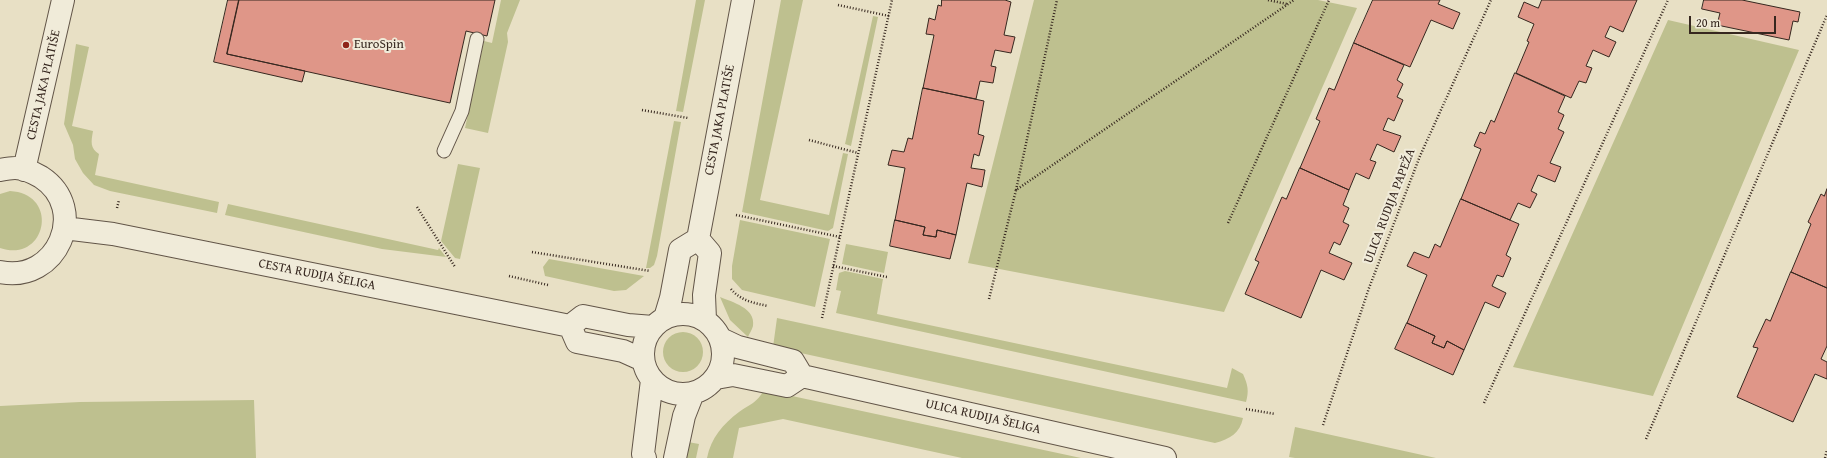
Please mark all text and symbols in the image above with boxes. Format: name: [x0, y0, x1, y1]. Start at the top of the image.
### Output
scale bar: [1691, 8, 1778, 34]
text: 20 m: [1696, 14, 1720, 31]
street label: CESTA JAKA PLATIŠE: [24, 28, 64, 142]
place label: EuroSpin: [354, 37, 404, 53]
marker: EuroSpin: [341, 40, 351, 50]
street label: CESTA JAKA PLATIŠE: [702, 63, 738, 177]
street label: ULICA RUDIJA PAPEŽA: [1361, 146, 1419, 266]
street label: CESTA RUDIJA ŠELIGA: [257, 256, 377, 294]
street label: ULICA RUDIJA ŠELIGA: [924, 396, 1042, 438]

